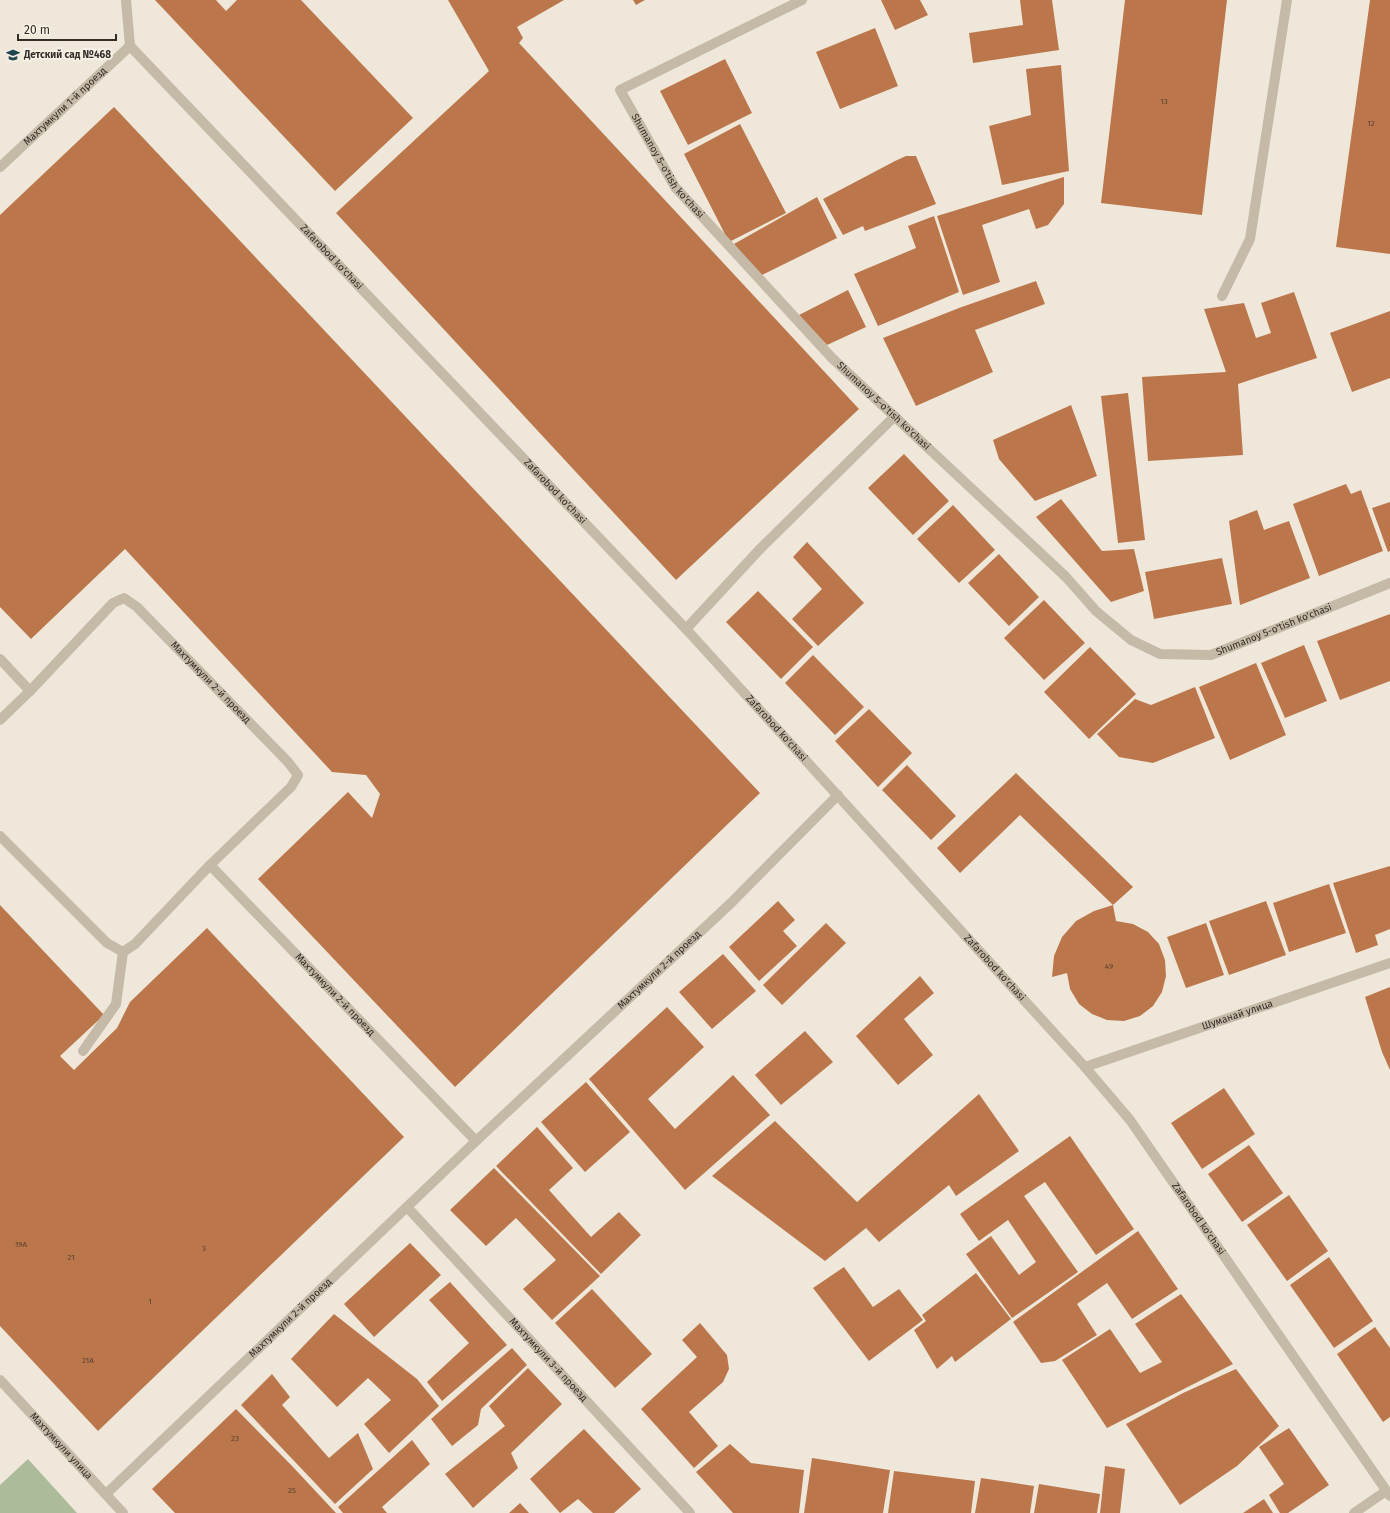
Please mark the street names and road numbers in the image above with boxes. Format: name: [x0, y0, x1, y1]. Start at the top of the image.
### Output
street label: Махтумкули 1-й проезд: [21, 65, 109, 148]
street label: Shumanoy 5-o'tish ko'chasi: [629, 112, 707, 221]
street label: Zafarobod ko'chasi: [298, 222, 365, 292]
street label: Shumanoy 5-o'tish ko'chasi: [834, 359, 933, 453]
street label: Zafarobod ko'chasi: [521, 457, 589, 527]
street label: Shumanoy 5-o'tish ko'chasi: [1214, 601, 1334, 658]
street label: Махтумкули 2-й проезд: [168, 639, 253, 726]
street label: Zafarobod ko'chasi: [743, 693, 810, 764]
street label: Махтумкули 2-й проезд: [615, 928, 704, 1012]
street label: Zafarobod ko'chasi: [961, 932, 1028, 1003]
street label: Махтумкули 2-й проезд: [293, 951, 378, 1039]
street label: Шуманай улица: [1200, 997, 1274, 1033]
street label: Zafarobod ko'chasi: [1169, 1180, 1228, 1258]
street label: Махтумкули 2-й проезд: [247, 1275, 335, 1360]
street label: Махтумкули 3-й проезд: [507, 1315, 590, 1404]
street label: Махтумкули улица: [27, 1410, 95, 1482]

